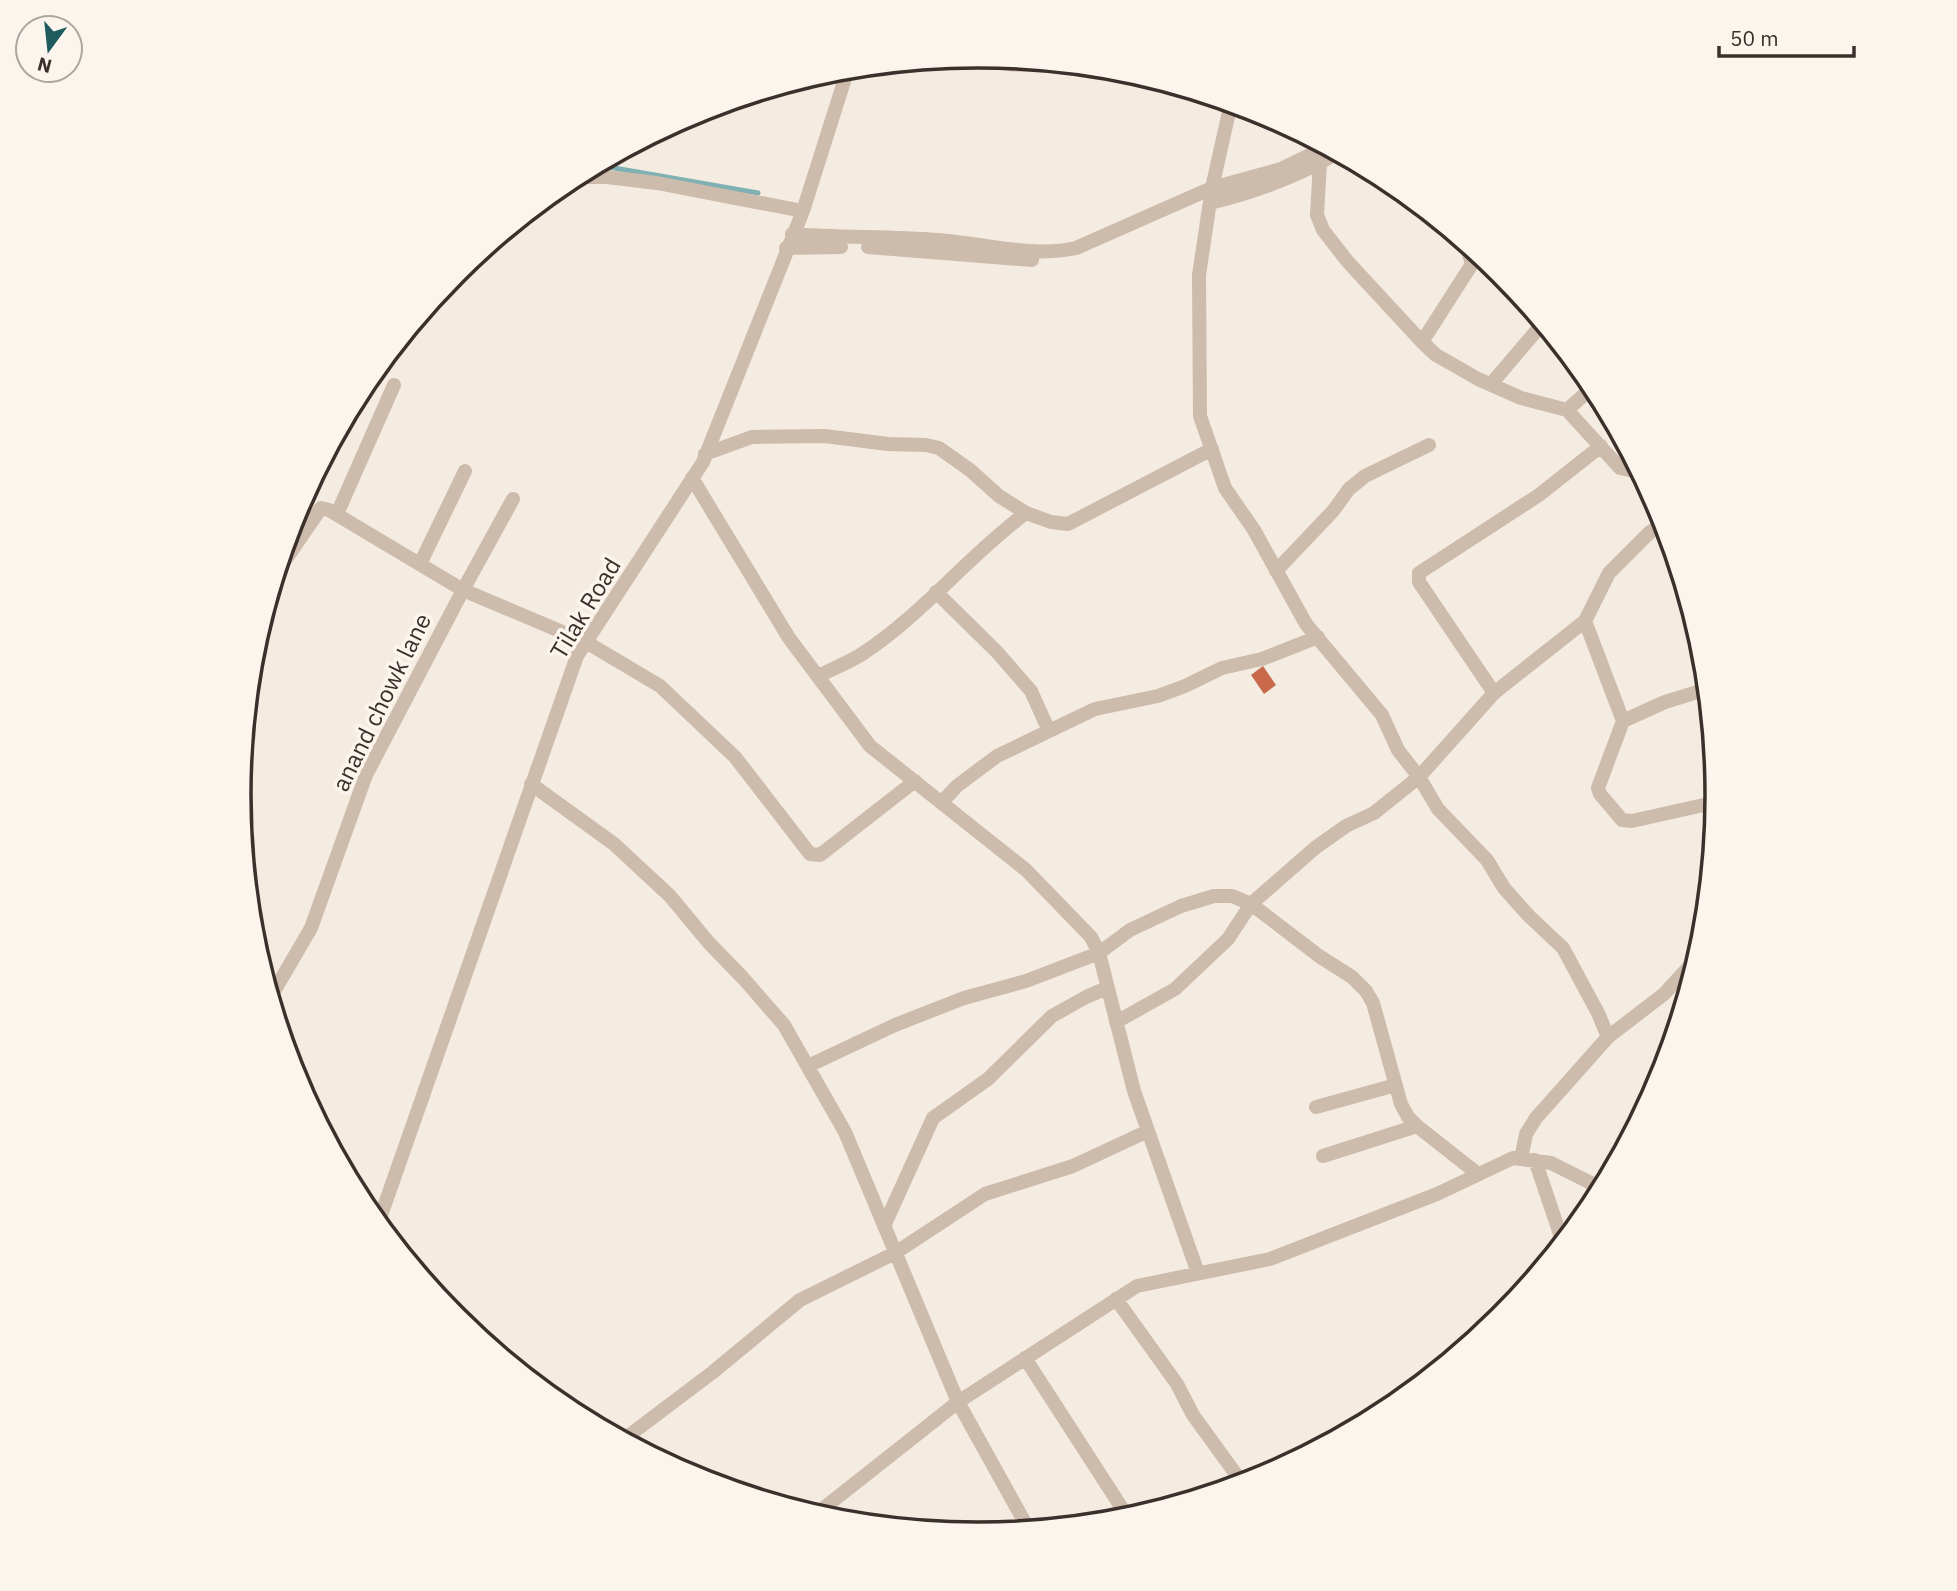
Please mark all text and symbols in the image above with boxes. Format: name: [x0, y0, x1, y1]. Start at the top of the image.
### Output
north arrow: [14, 14, 84, 84]
scale bar: [1719, 14, 1854, 58]
text: 50 m: [1730, 24, 1779, 52]
text: N: [35, 52, 54, 79]
street label: Tilak Road: [542, 552, 628, 664]
street label: anand chowk lane: [324, 608, 438, 796]

